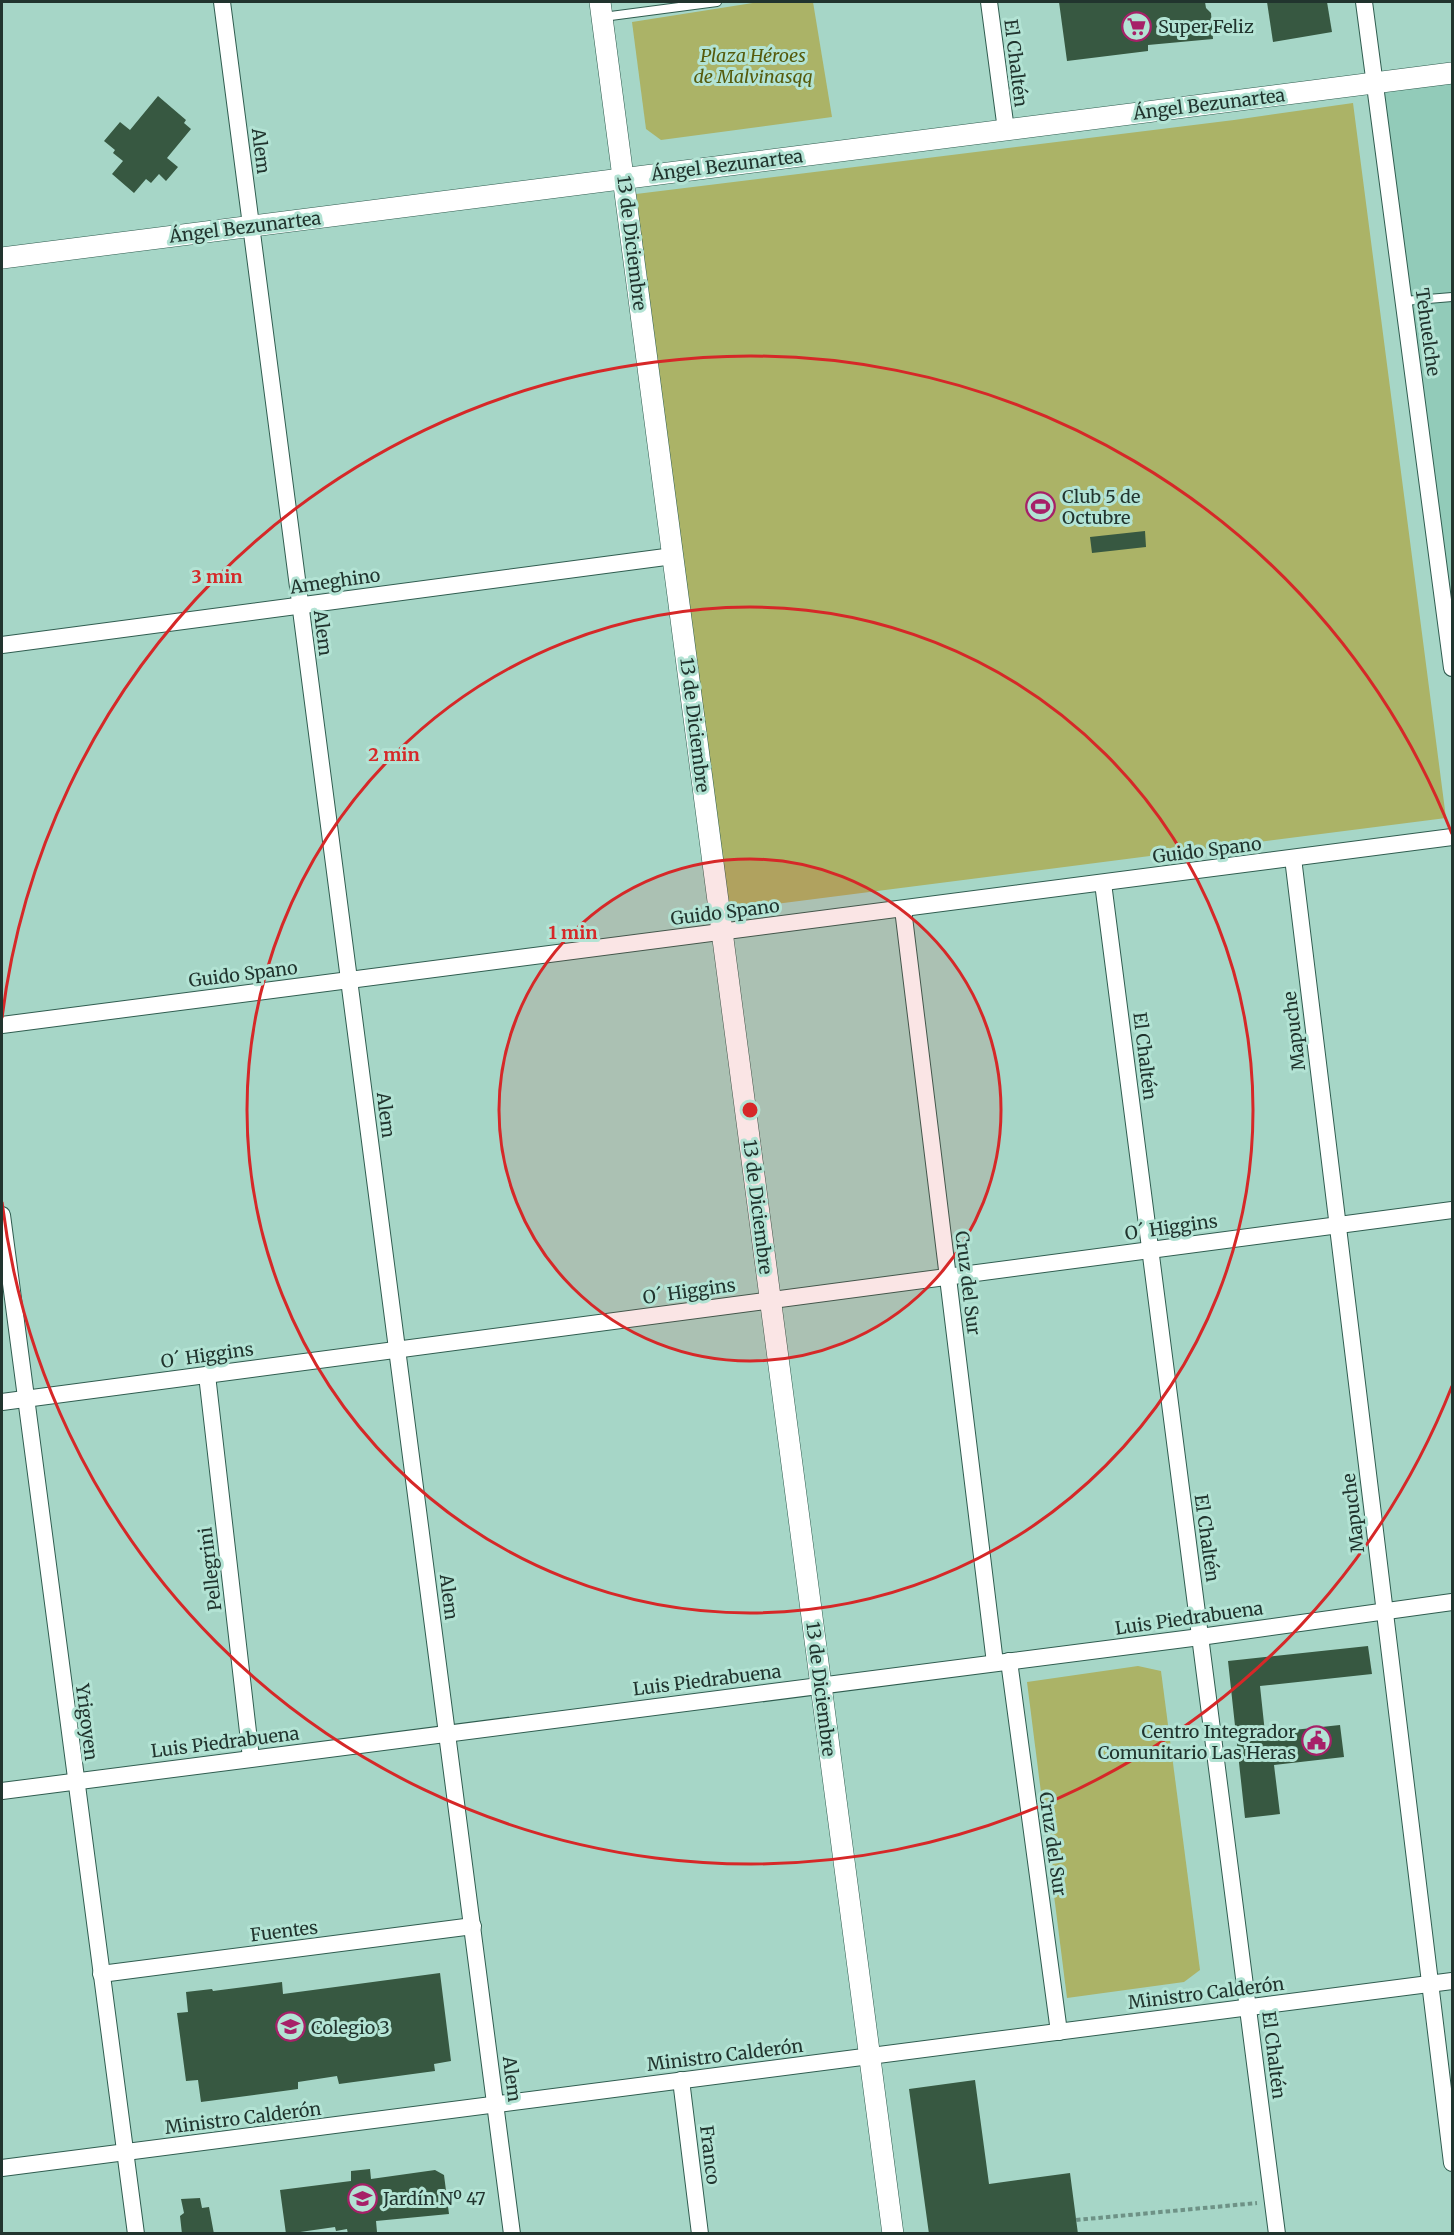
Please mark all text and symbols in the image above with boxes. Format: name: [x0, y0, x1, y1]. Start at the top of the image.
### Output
supermarket icon: Super Feliz: [1121, 10, 1153, 42]
place label: Super Feliz: [1158, 15, 1254, 38]
street label: El Chaltén: [999, 18, 1033, 108]
park label: Plaza Héroes de Malvinasqq: [693, 44, 813, 88]
street label: Ángel Bezunartea: [1131, 83, 1287, 125]
street label: Alem: [247, 126, 275, 175]
street label: Ángel Bezunartea: [649, 144, 805, 186]
street label: 13 de Diciembre: [612, 174, 652, 312]
street label: Ángel Bezunartea: [167, 206, 323, 248]
street label: Tehuelche: [1410, 286, 1446, 378]
place label: Club 5 de Octubre: [1062, 485, 1140, 529]
sports icon: Club 5 de Octubre: [1025, 490, 1057, 522]
street label: Ameghino: [287, 563, 382, 599]
text: 3 min: [192, 565, 242, 588]
street label: Alem: [309, 608, 337, 657]
street label: 13 de Diciembre: [675, 656, 715, 794]
text: 2 min: [368, 743, 420, 766]
street label: Guido Spano: [1151, 832, 1263, 868]
street label: Guido Spano: [669, 894, 781, 930]
text: 1 min: [548, 921, 598, 944]
street label: Guido Spano: [187, 956, 299, 992]
street label: Mapuche: [1278, 990, 1310, 1072]
street label: El Chaltén: [1128, 1011, 1162, 1101]
street label: Alem: [372, 1090, 400, 1139]
centre of rings: [740, 1100, 760, 1120]
street label: 13 de Diciembre: [738, 1138, 778, 1276]
street label: O´ Higgins: [1123, 1209, 1219, 1245]
street label: Cruz del Sur: [950, 1230, 986, 1336]
street label: O´ Higgins: [641, 1273, 737, 1309]
street label: O´ Higgins: [159, 1337, 255, 1373]
street label: Mapuche: [1337, 1472, 1369, 1554]
street label: El Chaltén: [1189, 1493, 1225, 1583]
street label: Pellegrini: [193, 1526, 227, 1612]
street label: Alem: [435, 1572, 463, 1621]
street label: Luis Piedrabuena: [1113, 1596, 1265, 1640]
street label: 13 de Diciembre: [801, 1620, 841, 1758]
street label: Luis Piedrabuena: [631, 1659, 783, 1701]
street label: Yrigoyen: [71, 1681, 103, 1762]
place label: Centro Integrador Comunitario Las Heras: [1098, 1720, 1296, 1764]
street label: Luis Piedrabuena: [149, 1721, 301, 1763]
public building icon: Centro Integrador Comunitario Las Heras: [1301, 1725, 1333, 1757]
street label: Cruz del Sur: [1034, 1790, 1072, 1898]
street label: Fuentes: [249, 1915, 319, 1947]
street label: Ministro Calderón: [1127, 1972, 1286, 2014]
street label: El Chaltén: [1257, 2010, 1291, 2100]
school or university icon: Colegio 3: [274, 2011, 306, 2043]
place label: Colegio 3: [311, 2016, 390, 2039]
street label: Ministro Calderón: [646, 2034, 805, 2076]
street label: Alem: [498, 2054, 526, 2103]
street label: Ministro Calderón: [164, 2097, 323, 2139]
street label: Franco: [695, 2124, 725, 2186]
school or university icon: Jardín Nº 47: [346, 2182, 378, 2214]
place label: Jardín Nº 47: [382, 2187, 486, 2210]

